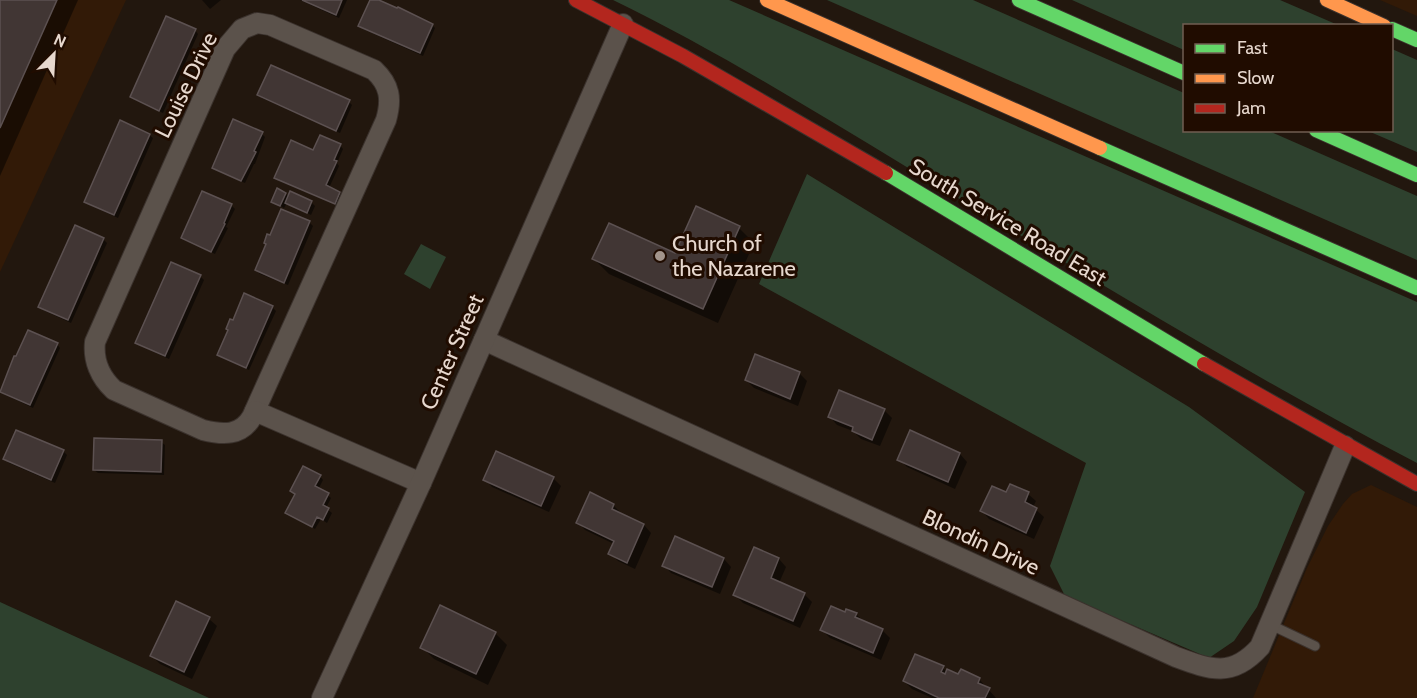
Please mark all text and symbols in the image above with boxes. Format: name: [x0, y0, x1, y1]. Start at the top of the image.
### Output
north arrow: [24, 24, 84, 84]
legend: [1183, 24, 1393, 132]
street label: Louise Drive: [149, 28, 223, 142]
text: N: [51, 30, 69, 52]
text: Fast: [1237, 37, 1268, 59]
text: Slow: [1237, 67, 1274, 89]
text: Jam: [1236, 97, 1266, 119]
street label: South Service Road East: [904, 152, 1112, 292]
place label: Church of the Nazarene: [672, 230, 796, 282]
marker: Church of the Nazarene: [653, 249, 667, 263]
street label: Center Street: [415, 289, 490, 414]
street label: Blondin Drive: [918, 503, 1044, 581]

